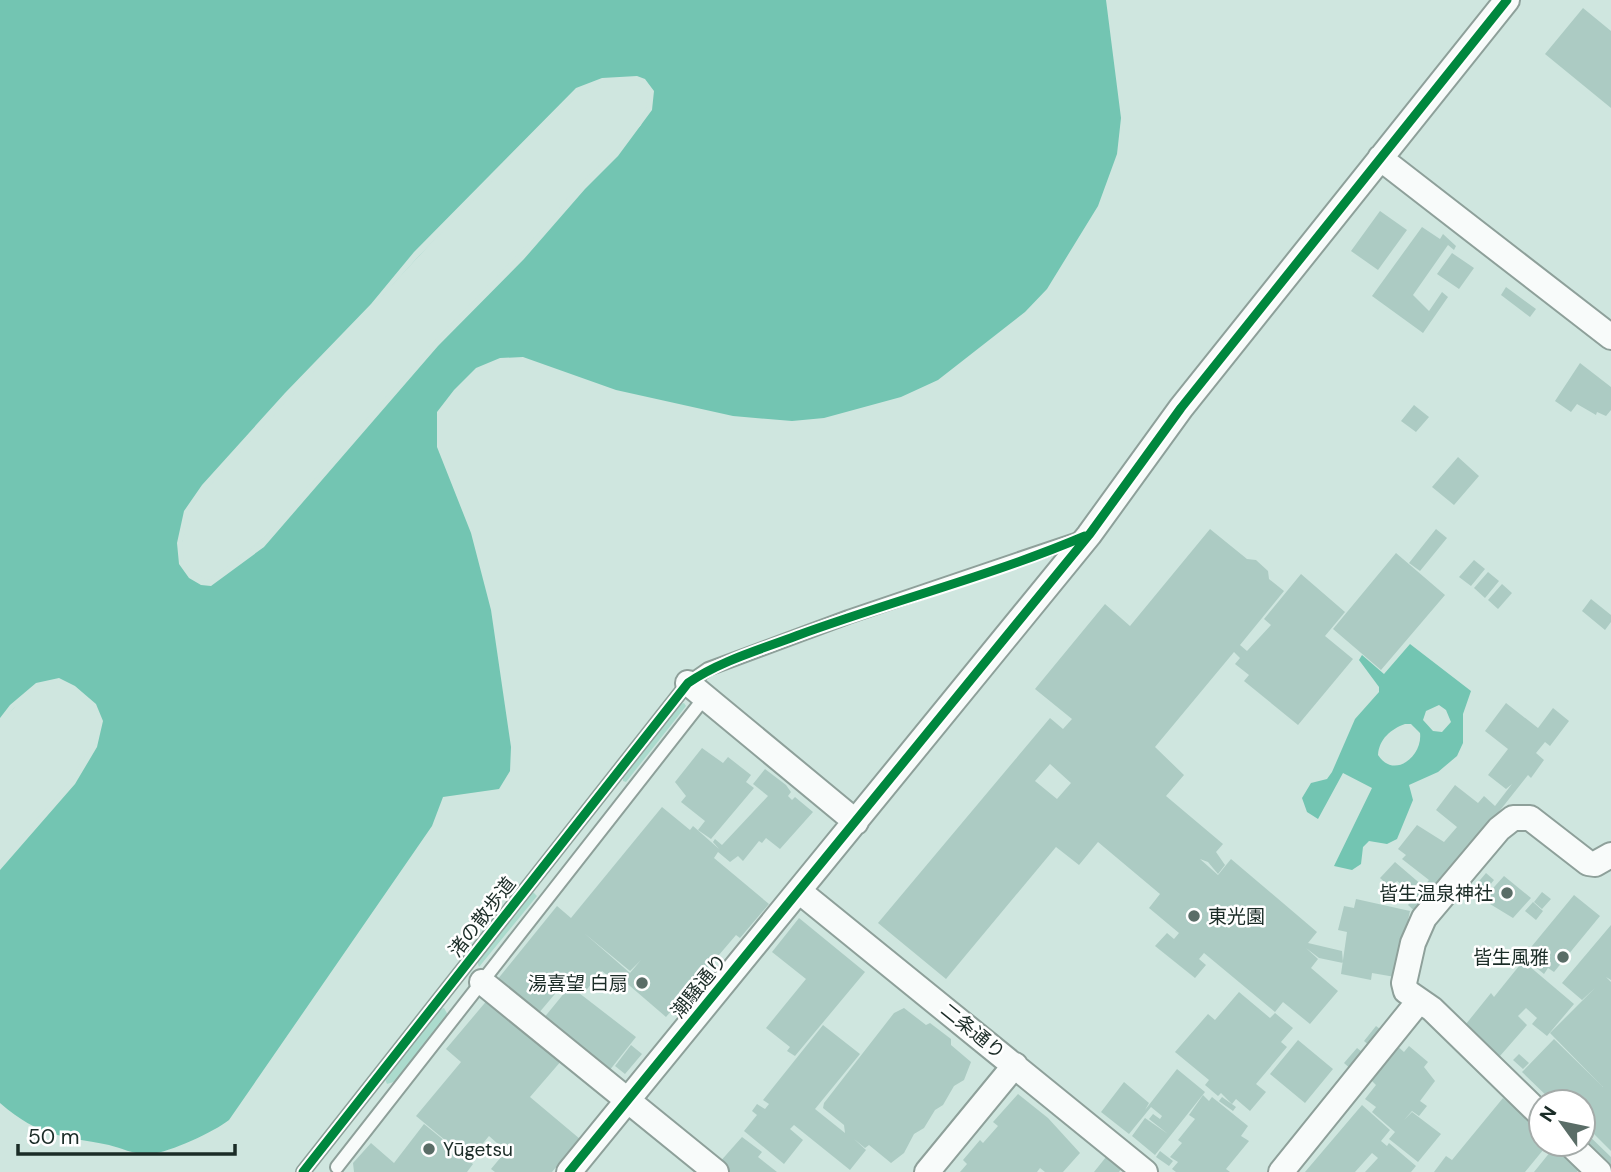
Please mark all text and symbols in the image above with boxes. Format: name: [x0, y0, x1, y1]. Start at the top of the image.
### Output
street label: 渚の散歩道: [443, 872, 521, 962]
place label: 皆生温泉神社: [1379, 881, 1493, 906]
marker: 皆生温泉神社: [1499, 885, 1515, 901]
place label: 東光園: [1208, 904, 1265, 929]
marker: 東光園: [1186, 908, 1202, 924]
place label: 皆生風雅: [1473, 945, 1549, 970]
street label: 潮騒通り: [665, 949, 733, 1023]
marker: 皆生風雅: [1555, 949, 1571, 965]
place label: 湯喜望 白扇: [528, 971, 628, 996]
marker: 湯喜望 白扇: [634, 975, 650, 991]
street label: 二条通り: [936, 997, 1010, 1065]
north arrow: [1527, 1088, 1597, 1158]
text: N: [1534, 1101, 1562, 1127]
scale bar: [18, 1112, 234, 1156]
text: 50 m: [28, 1123, 79, 1151]
place label: Yūgetsu: [443, 1137, 513, 1162]
marker: Yūgetsu: [421, 1141, 437, 1157]

